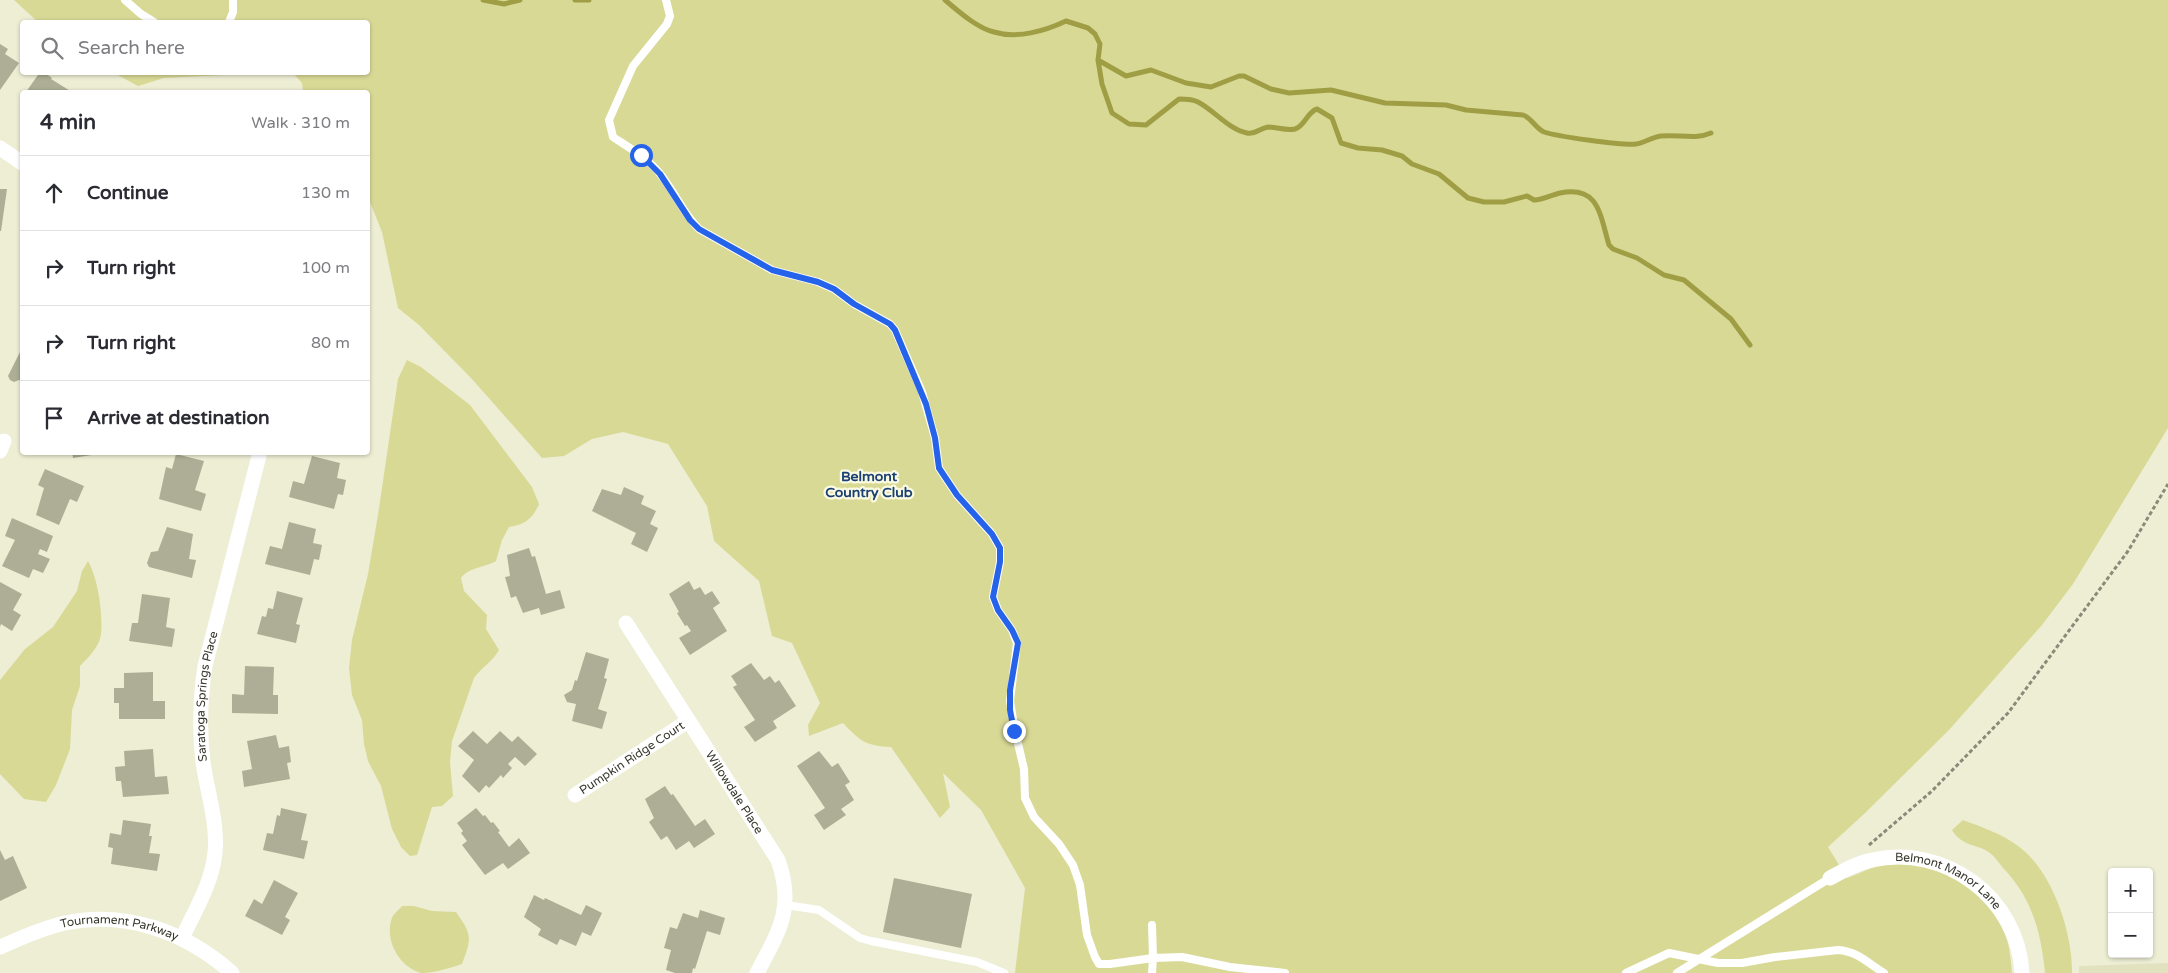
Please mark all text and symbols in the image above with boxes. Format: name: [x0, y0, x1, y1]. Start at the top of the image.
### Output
search box: [20, 20, 370, 75]
icon: search: [38, 34, 66, 62]
text: Search here: [78, 37, 185, 59]
text: 4 min: [40, 110, 96, 135]
text: Walk · 310 m: [251, 113, 350, 133]
route start: [630, 144, 653, 167]
icon: ahead: [40, 179, 68, 207]
text: Continue: [87, 182, 169, 204]
text: 130 m: [301, 183, 350, 203]
icon: right: [40, 254, 68, 282]
text: Turn right: [87, 257, 175, 279]
text: 100 m: [301, 258, 350, 278]
icon: right: [40, 329, 68, 357]
text: Turn right: [87, 332, 175, 354]
text: 80 m: [311, 333, 350, 353]
icon: arrive: [40, 404, 68, 432]
text: Arrive at destination: [87, 407, 270, 429]
district label: Belmont Country Club: [825, 468, 913, 501]
street label: Saratoga Springs Place: [194, 629, 221, 762]
street label: Pumpkin Ridge Court: [577, 718, 687, 797]
route end: [1003, 720, 1026, 743]
street label: Willowdale Place: [703, 748, 766, 836]
street label: Belmont Manor Lane: [1895, 850, 2004, 912]
map controls: [2108, 868, 2153, 958]
button: +: [2108, 868, 2153, 913]
street label: Tournament Parkway: [59, 912, 181, 944]
button: −: [2108, 913, 2153, 958]

